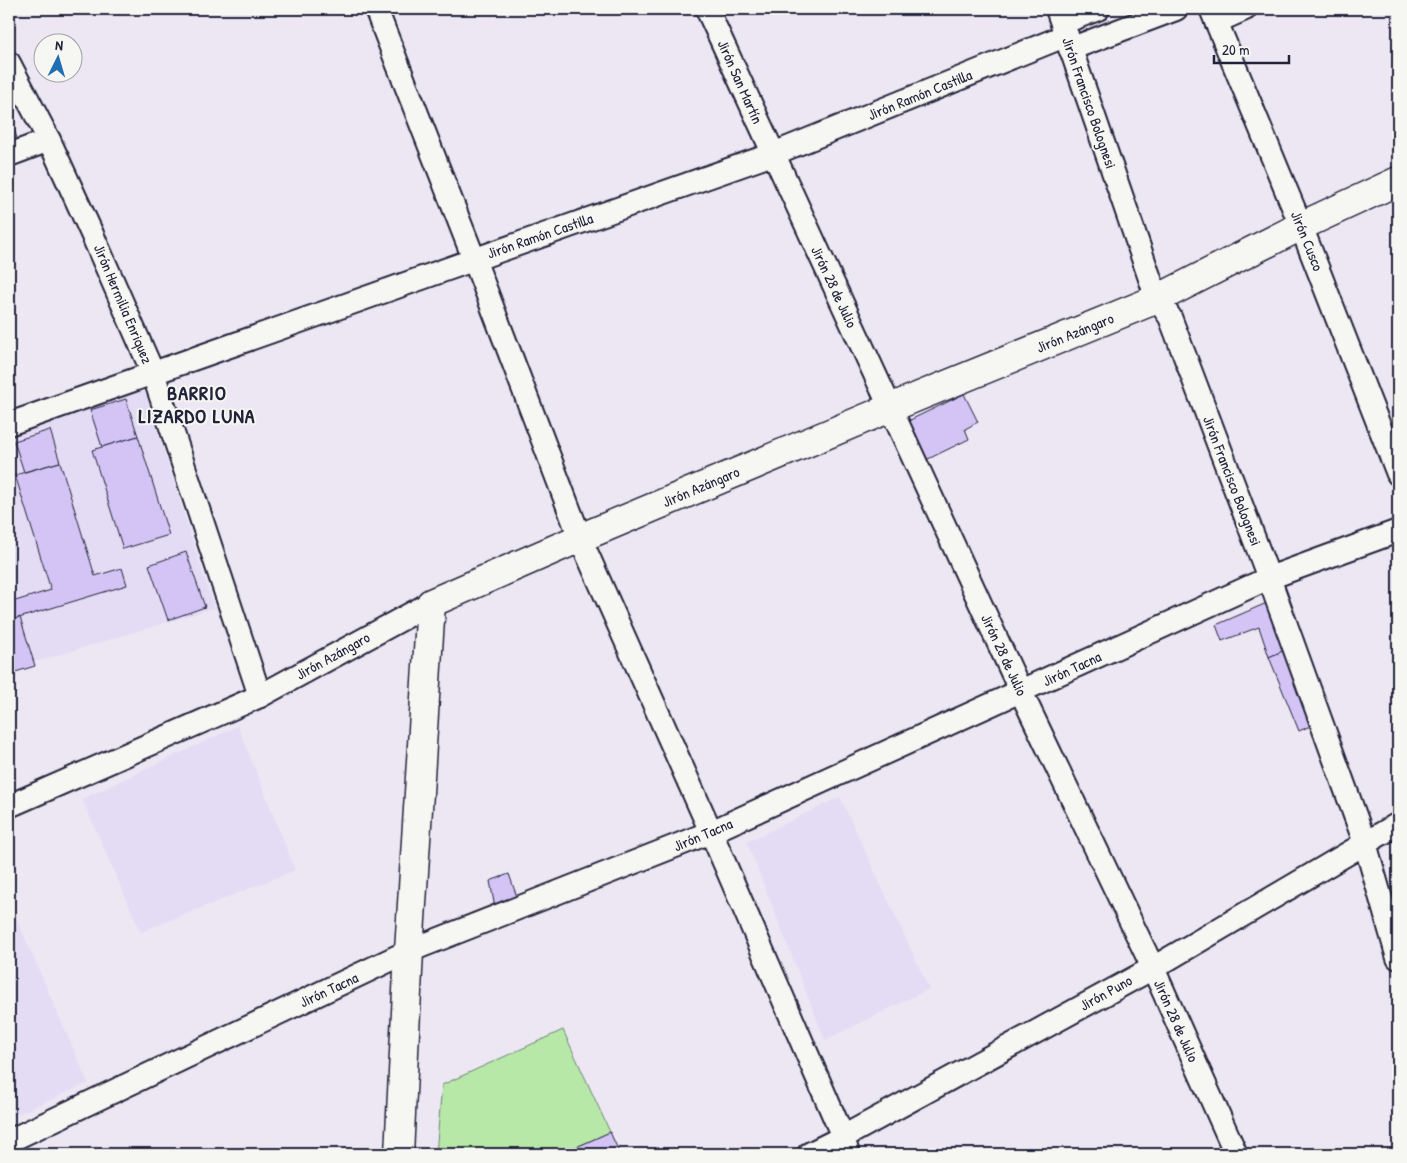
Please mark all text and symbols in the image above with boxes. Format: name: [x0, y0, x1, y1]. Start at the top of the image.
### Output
north arrow: [32, 32, 82, 82]
scale bar: [1214, 32, 1290, 64]
street label: Jirón Francisco Bolognesi: [1057, 34, 1122, 171]
text: N: [55, 35, 64, 54]
street label: Jirón San Martín: [713, 36, 768, 127]
text: 20 m: [1222, 39, 1249, 60]
street label: Jirón Ramón Castilla: [864, 64, 975, 125]
street label: Jirón Ramón Castilla: [484, 208, 596, 264]
street label: Jirón Cusco: [1286, 208, 1329, 274]
street label: Jirón Hermilia Enriquez: [89, 241, 158, 367]
street label: Jirón 28 de Julio: [806, 242, 863, 331]
street label: Jirón Azángaro: [1033, 307, 1117, 358]
district label: BARRIO LIZARDO LUNA: [138, 379, 256, 429]
street label: Jirón Francisco Bolognesi: [1198, 413, 1267, 549]
street label: Jirón Azángaro: [659, 461, 743, 512]
street label: Jirón 28 de Julio: [976, 610, 1033, 699]
street label: Jirón Azángaro: [292, 627, 374, 685]
street label: Jirón Tacna: [1039, 646, 1105, 691]
street label: Jirón Tacna: [670, 813, 736, 856]
street label: Jirón Tacna: [296, 967, 362, 1012]
street label: Jirón Puno: [1076, 970, 1136, 1016]
street label: Jirón 28 de Julio: [1149, 976, 1204, 1065]

